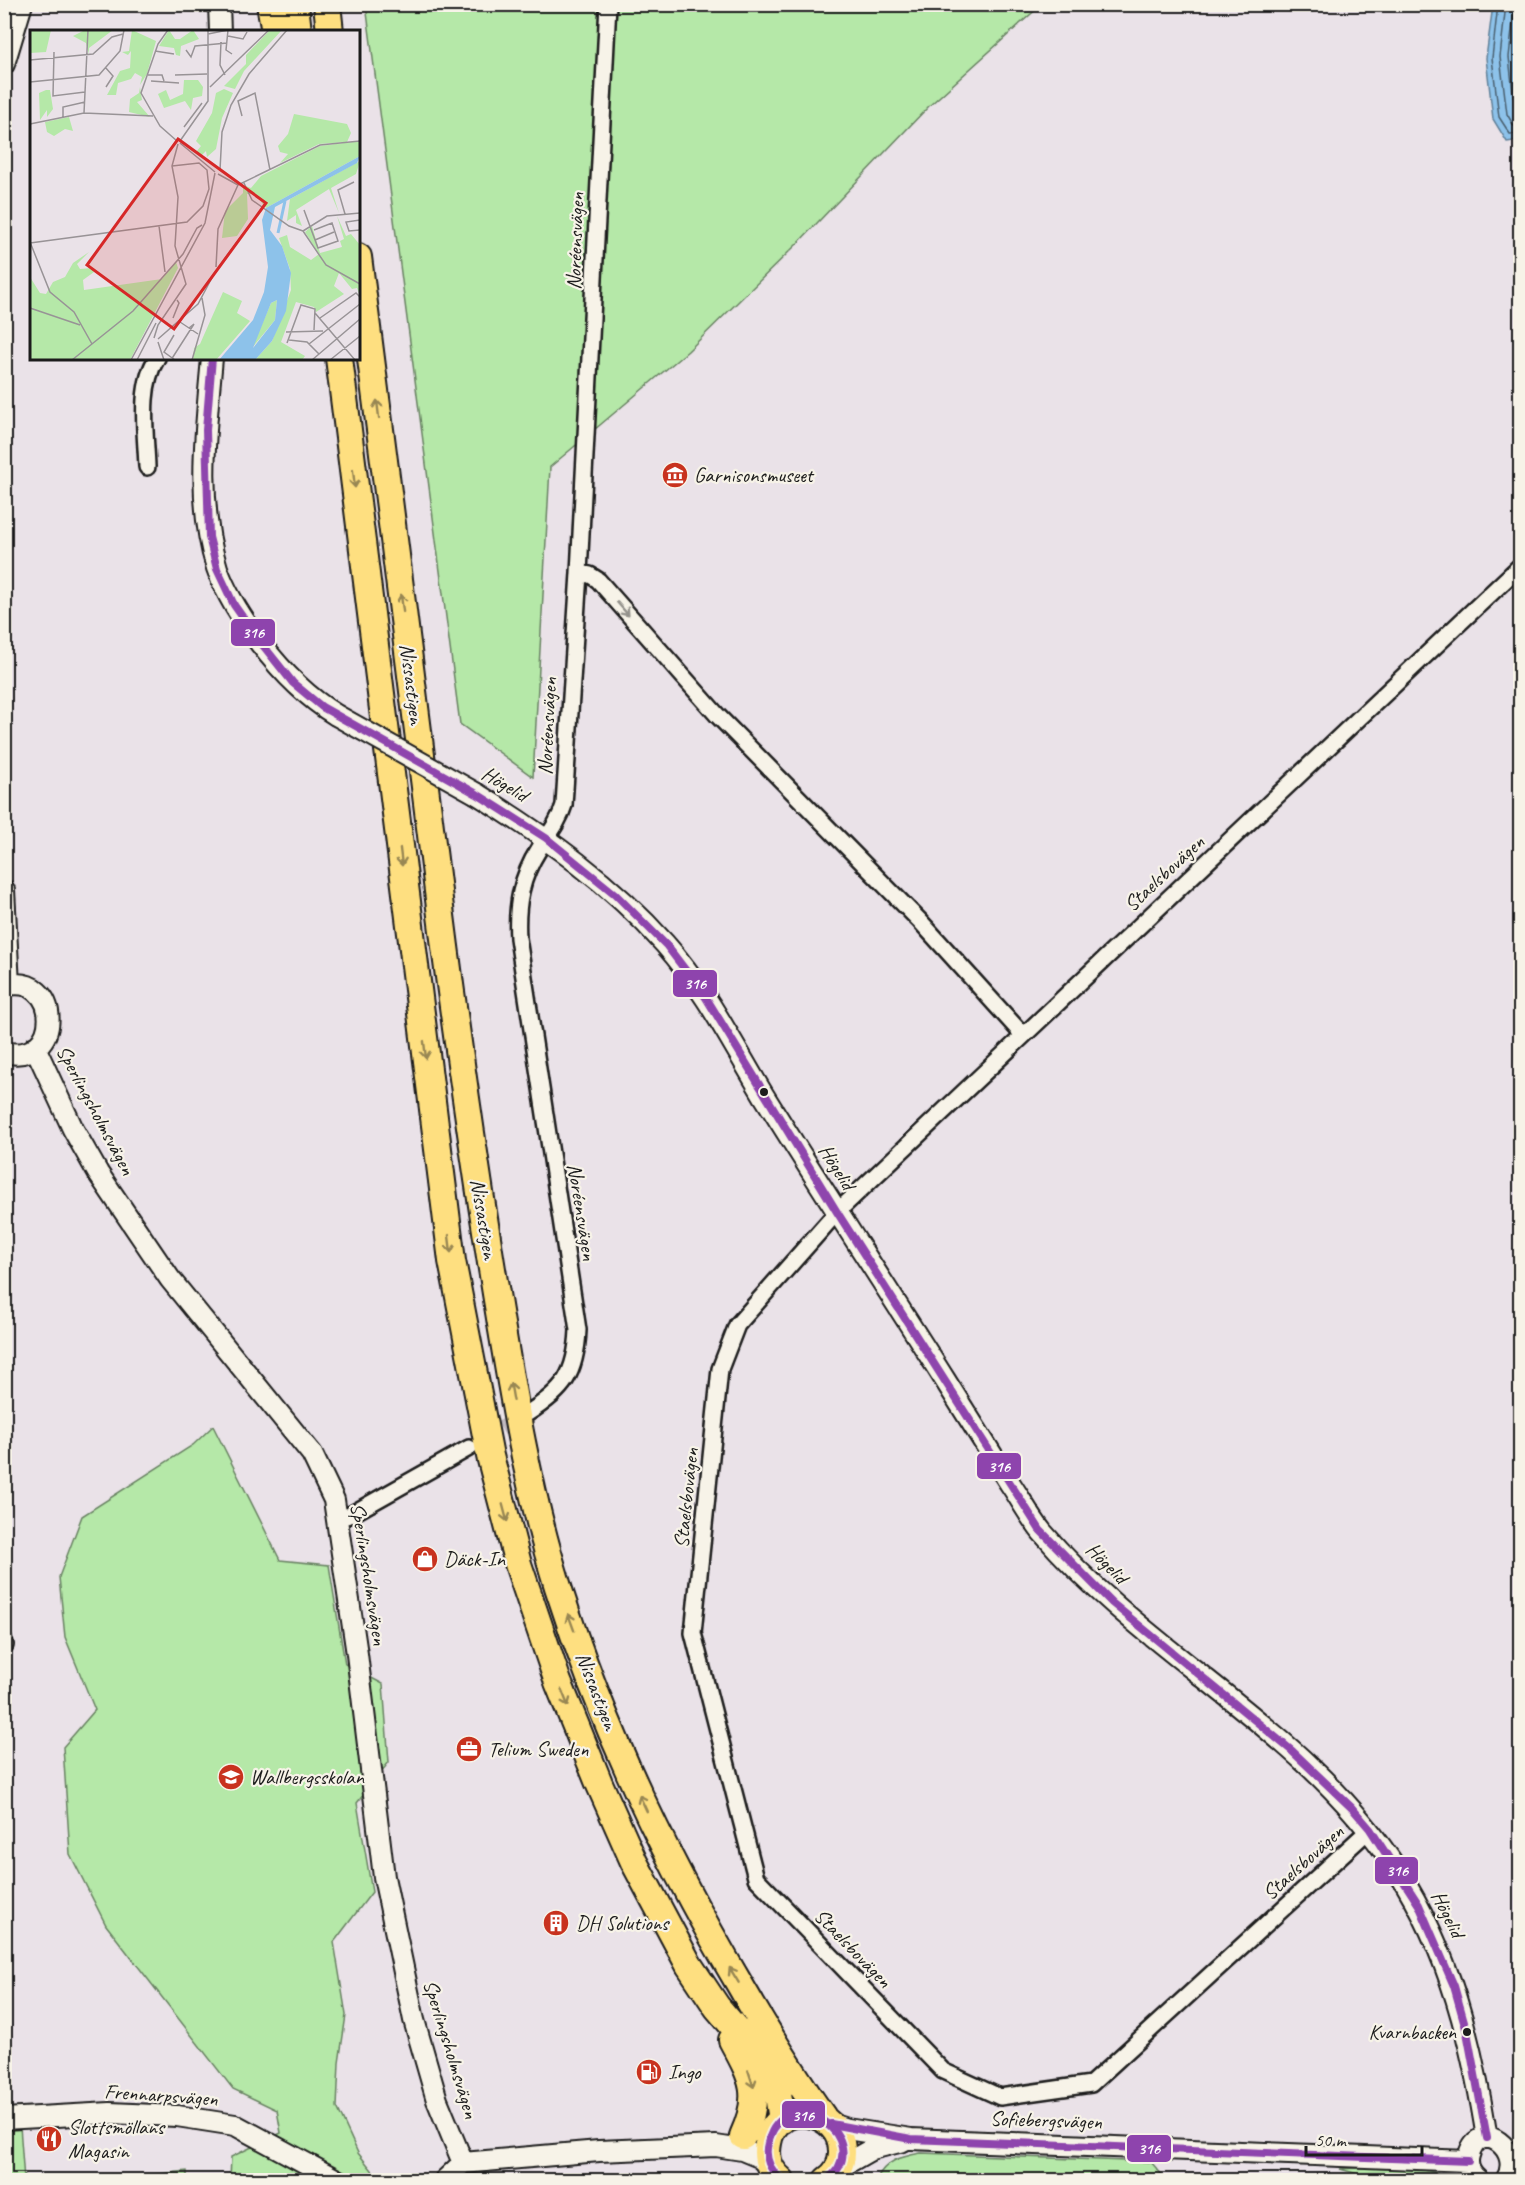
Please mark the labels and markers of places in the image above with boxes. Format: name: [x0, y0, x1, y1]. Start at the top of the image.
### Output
museum icon: Garnisonsmuseet: [660, 460, 690, 490]
place label: Garnisonsmuseet: [694, 462, 815, 488]
unlabelled marker: [758, 1086, 770, 1098]
shop icon: Däck-In: [410, 1544, 440, 1574]
place label: Däck-In: [444, 1546, 505, 1572]
office icon: Telium Sweden: [454, 1734, 484, 1764]
place label: Telium Sweden: [488, 1736, 589, 1762]
school or university icon: Wallbergsskolan: [216, 1762, 246, 1792]
place label: Wallbergsskolan: [250, 1764, 364, 1790]
building icon: DH Solutions: [541, 1908, 571, 1938]
place label: DH Solutions: [576, 1910, 670, 1936]
place label: Kvarnbacken: [1369, 2020, 1457, 2045]
marker: Kvarnbacken: [1461, 2026, 1473, 2038]
fuel station icon: Ingo: [634, 2057, 664, 2087]
place label: Ingo: [668, 2059, 702, 2085]
place label: Slottsmöllans Magasin: [68, 2114, 166, 2164]
restaurant icon: Slottsmöllans Magasin: [34, 2124, 64, 2154]

